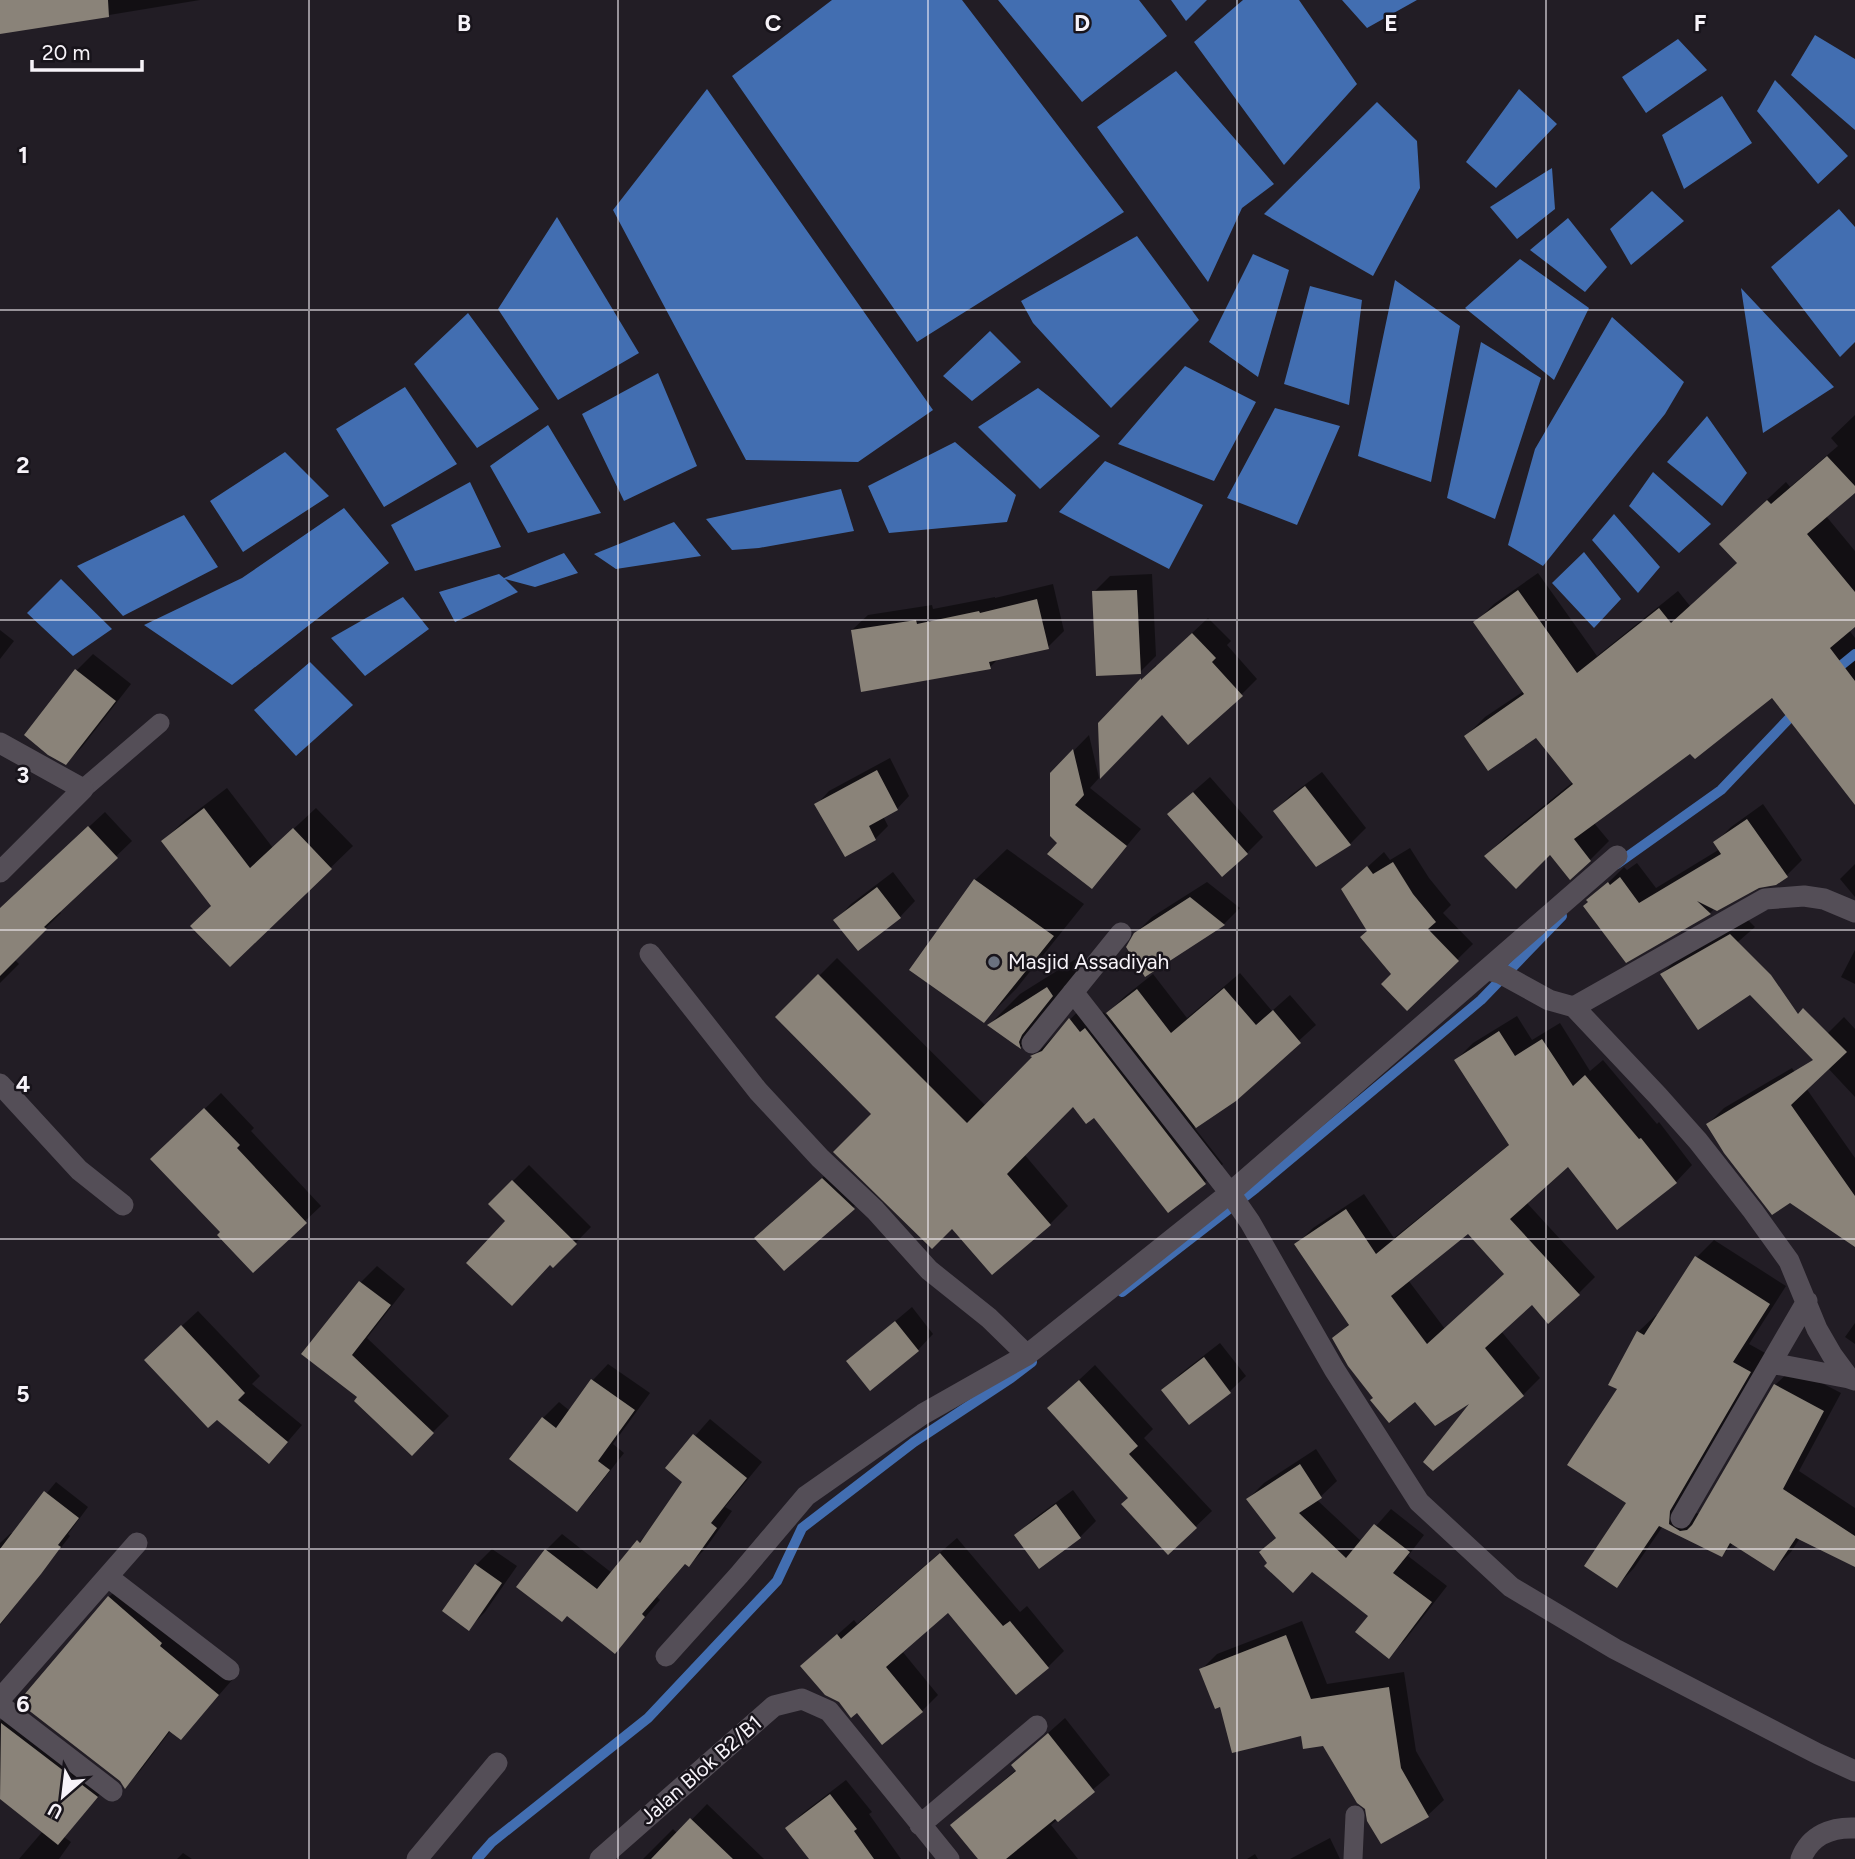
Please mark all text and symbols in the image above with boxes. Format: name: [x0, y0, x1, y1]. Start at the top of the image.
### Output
text: B: [457, 9, 471, 37]
text: C: [765, 9, 782, 37]
text: D: [1074, 9, 1090, 37]
text: E: [1384, 9, 1398, 37]
text: F: [1694, 9, 1707, 37]
scale bar: [32, 28, 142, 72]
text: 20 m: [42, 40, 90, 65]
text: 1: [18, 141, 28, 169]
text: 2: [16, 451, 30, 479]
text: 3: [17, 761, 29, 789]
place label: Masjid Assadiyah: [1008, 949, 1169, 974]
marker: Masjid Assadiyah: [986, 954, 1002, 970]
text: 4: [16, 1070, 30, 1098]
text: 5: [16, 1380, 30, 1408]
text: 6: [16, 1690, 30, 1718]
street label: Jalan Blok B2/B1: [635, 1710, 767, 1829]
north arrow: [28, 1761, 98, 1831]
text: U: [44, 1797, 67, 1824]

